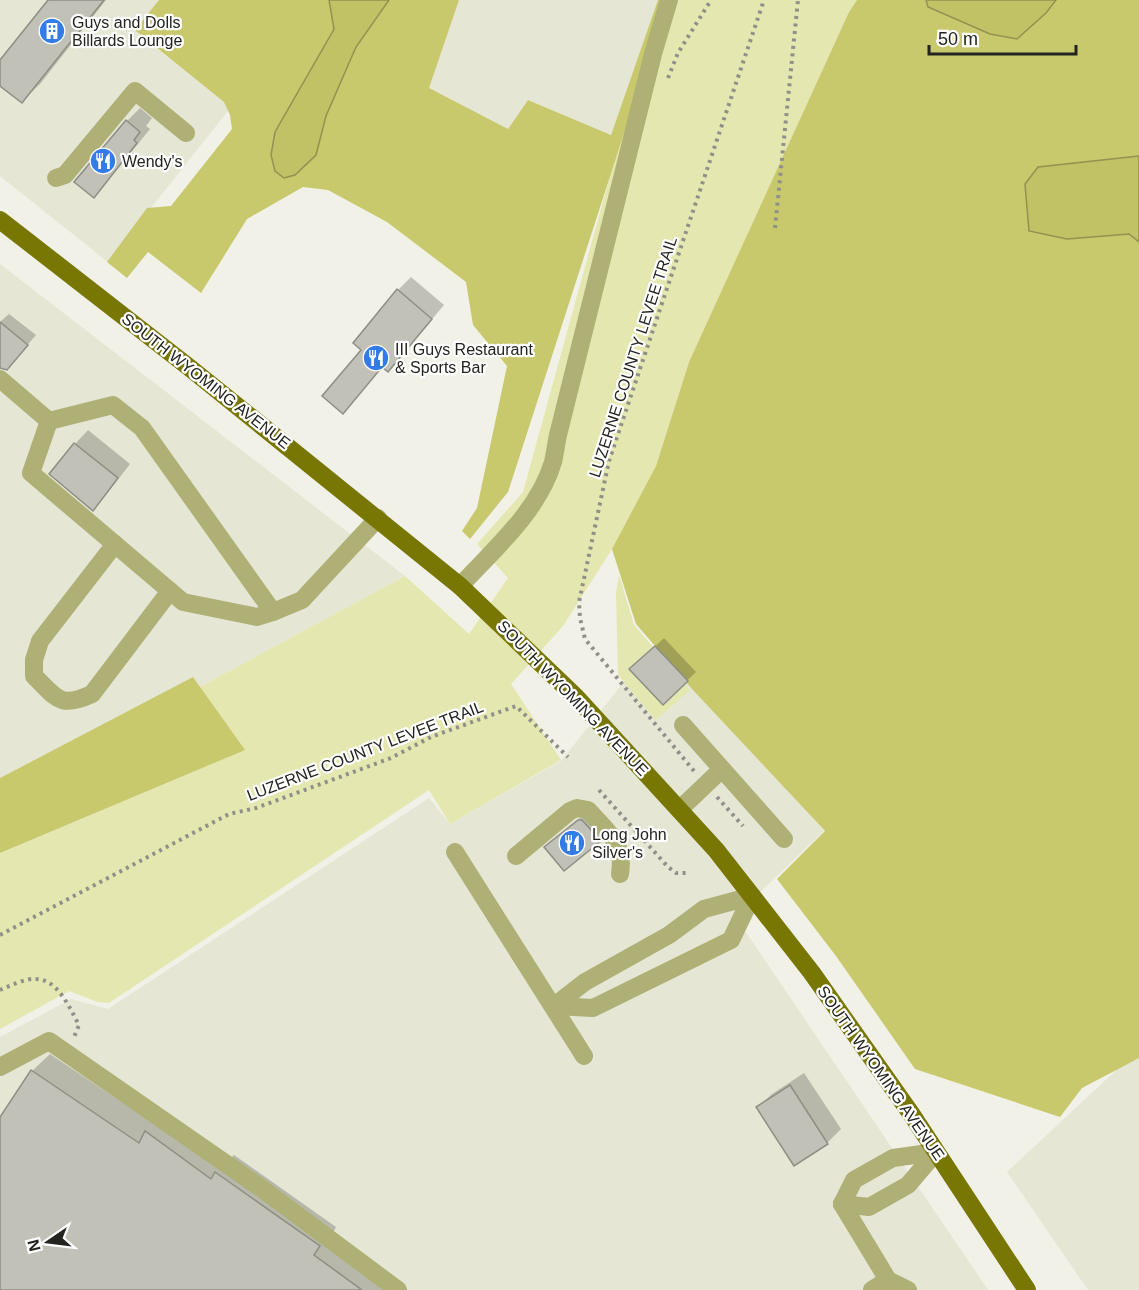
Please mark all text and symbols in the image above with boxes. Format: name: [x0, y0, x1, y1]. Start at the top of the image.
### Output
place label: Guys and Dolls Billards Lounge: [72, 14, 182, 49]
building icon: Guys and Dolls Billards Lounge: [37, 16, 67, 46]
scale bar: [929, 18, 1076, 56]
text: 50 m: [938, 29, 978, 49]
restaurant icon: Wendy's: [88, 146, 118, 176]
place label: Wendy's: [122, 153, 183, 170]
street label: LUZERNE COUNTY LEVEE TRAIL: [586, 234, 680, 479]
street label: SOUTH WYOMING AVENUE: [119, 310, 293, 452]
place label: III Guys Restaurant & Sports Bar: [395, 341, 533, 376]
restaurant icon: III Guys Restaurant & Sports Bar: [361, 343, 391, 373]
street label: SOUTH WYOMING AVENUE: [494, 617, 652, 779]
street label: LUZERNE COUNTY LEVEE TRAIL: [244, 698, 486, 804]
place label: Long John Silver's: [592, 826, 667, 861]
restaurant icon: Long John Silver's: [557, 828, 587, 858]
street label: SOUTH WYOMING AVENUE: [814, 983, 948, 1163]
north arrow: [18, 1212, 78, 1272]
text: N: [24, 1238, 44, 1253]

